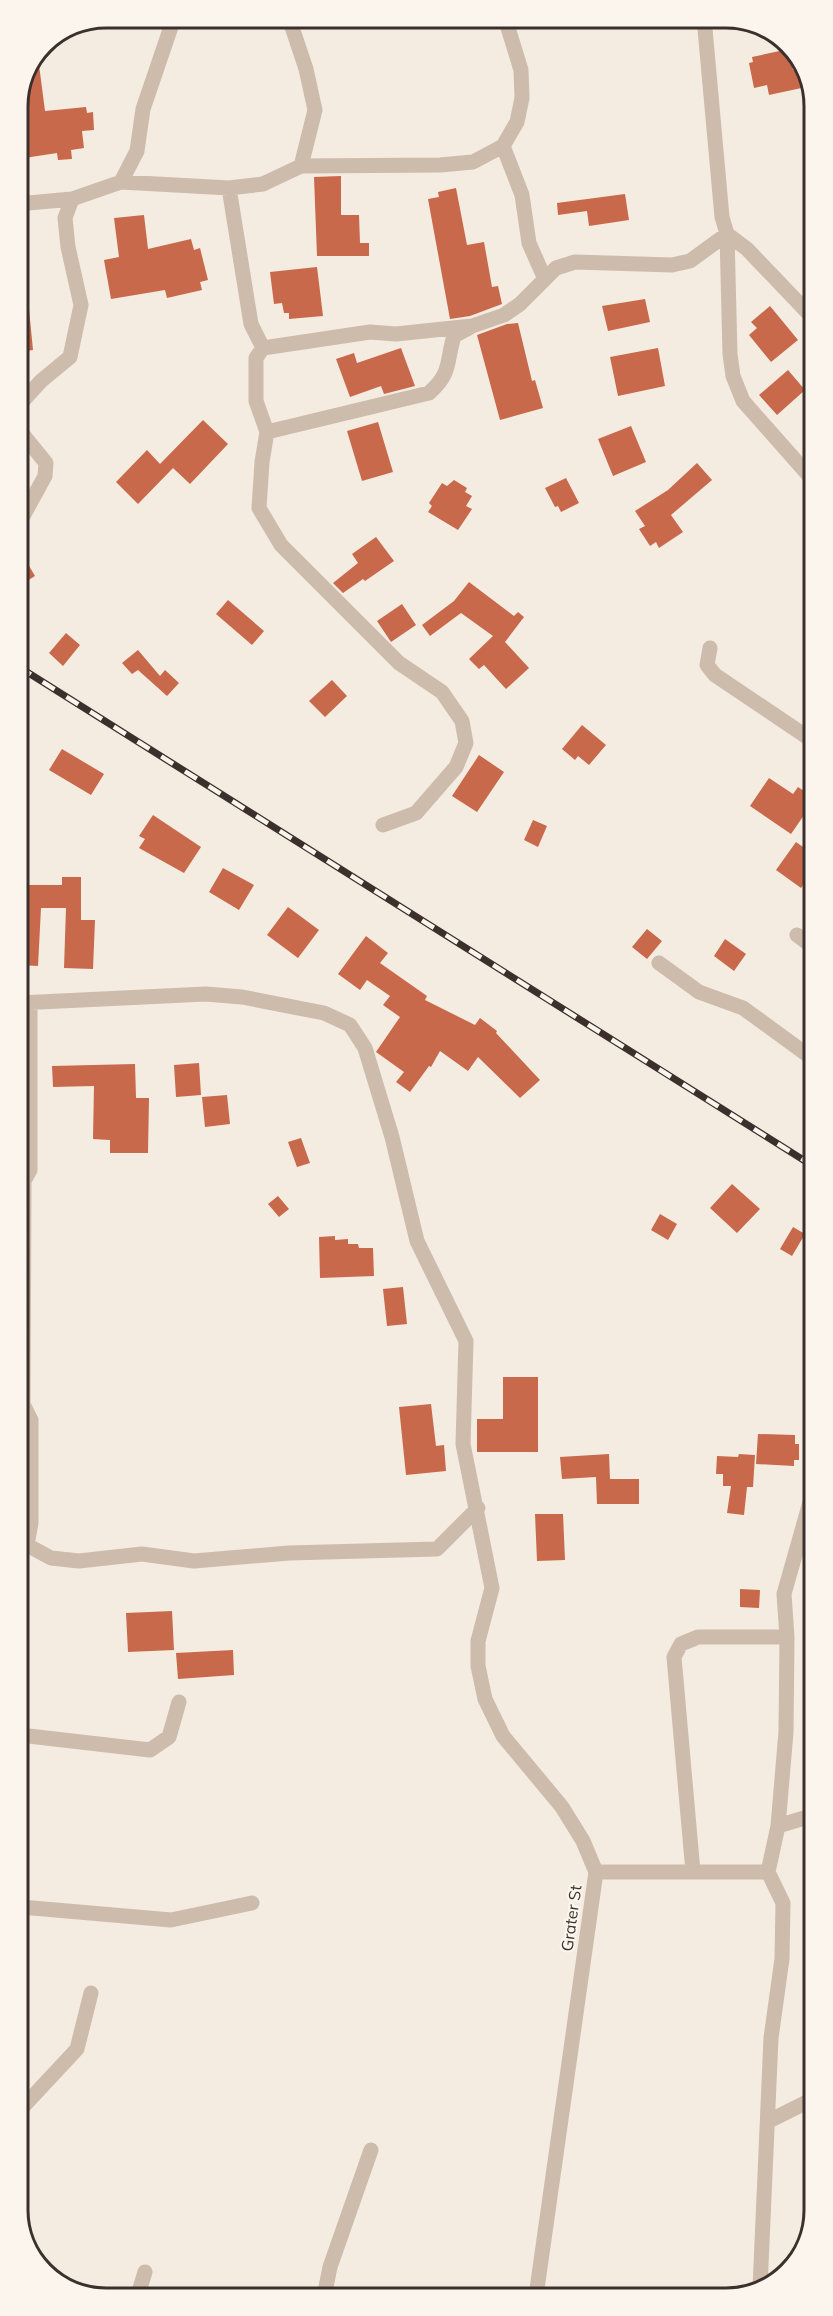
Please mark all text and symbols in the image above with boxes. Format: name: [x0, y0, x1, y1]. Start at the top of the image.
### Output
street label: Grater St: [556, 1883, 586, 1952]

